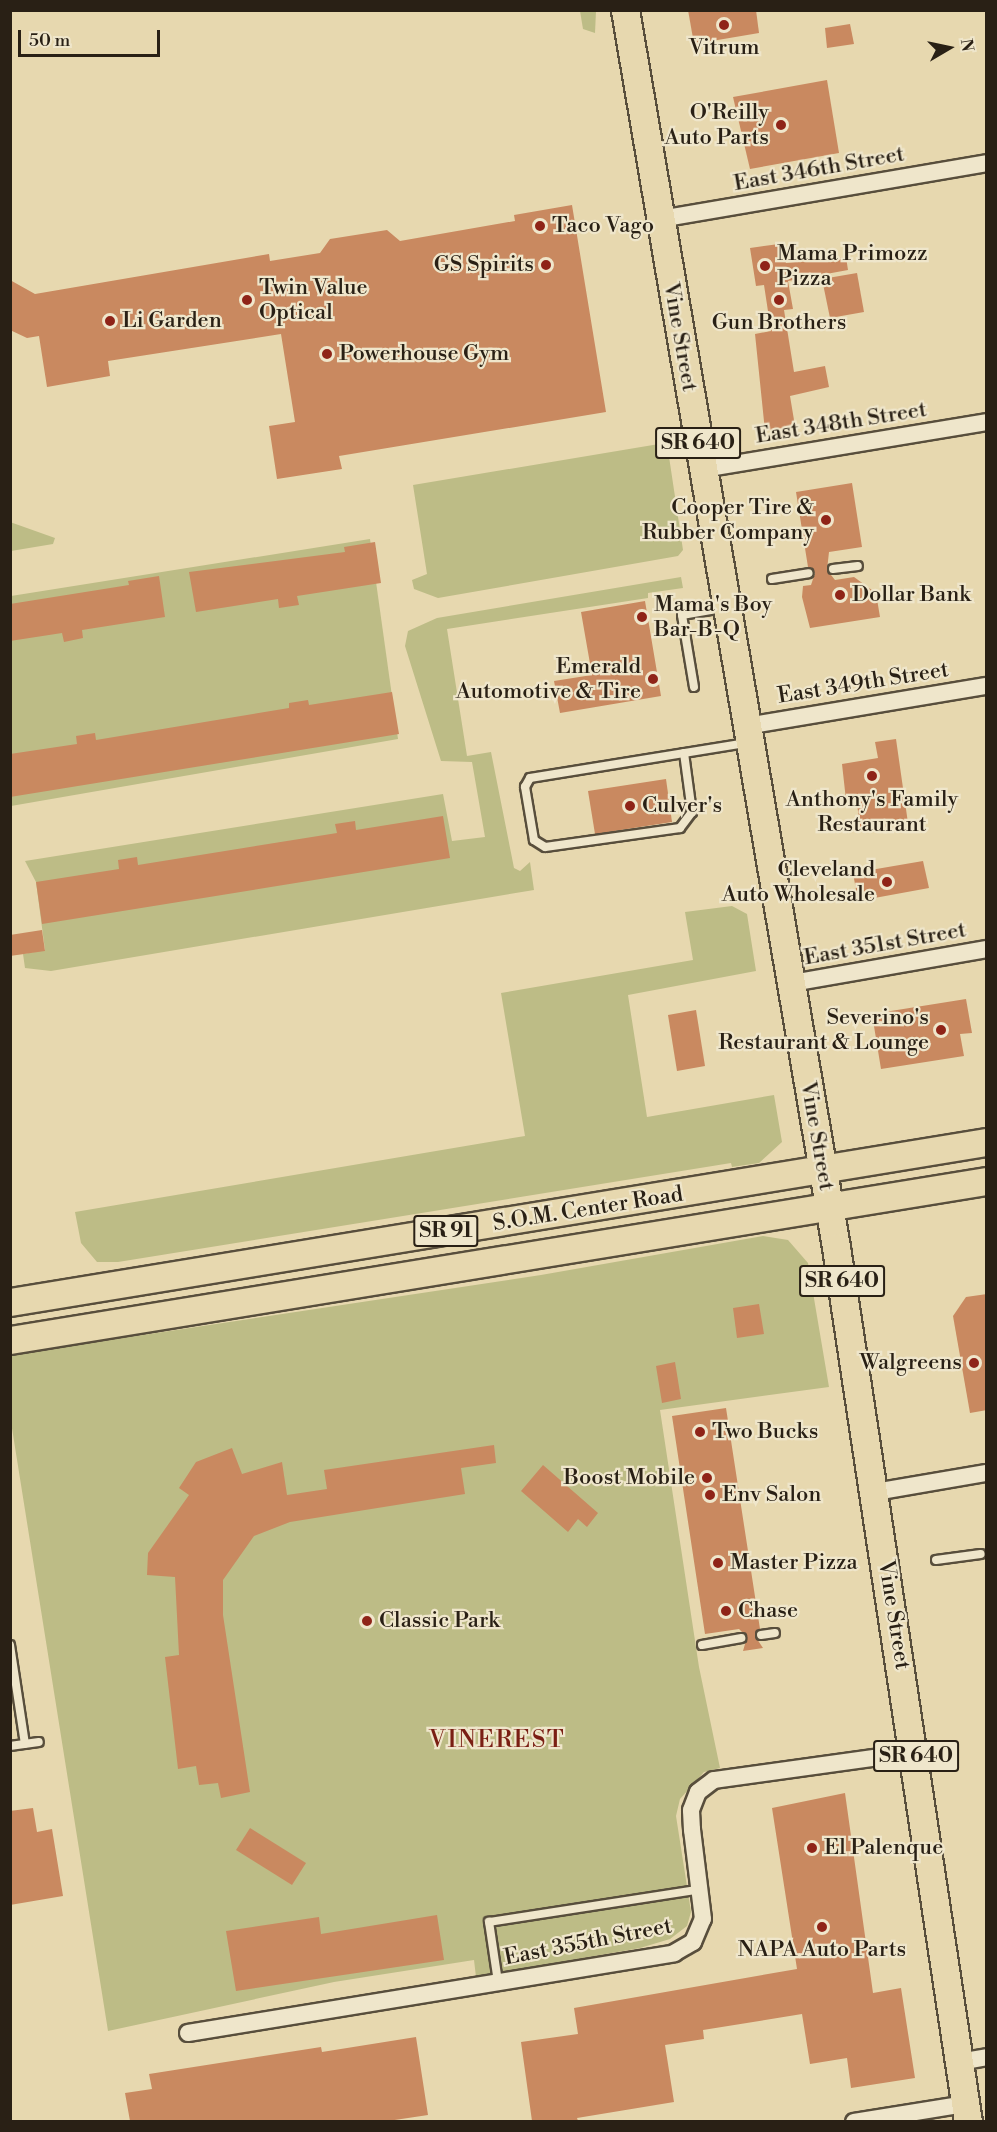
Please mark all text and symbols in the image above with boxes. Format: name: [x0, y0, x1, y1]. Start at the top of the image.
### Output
scale bar: [21, 18, 164, 56]
marker: Vitrum: [717, 18, 731, 32]
north arrow: [919, 18, 979, 78]
text: 50 m: [29, 29, 70, 52]
place label: Vitrum: [688, 35, 760, 61]
text: N: [956, 37, 978, 53]
place label: O'Reilly Auto Parts: [665, 99, 769, 150]
marker: O'Reilly Auto Parts: [774, 118, 788, 132]
street label: East 346th Street: [732, 141, 906, 197]
place label: Taco Vago: [552, 213, 654, 239]
marker: Taco Vago: [533, 219, 547, 233]
place label: Mama Primozz Pizza: [777, 240, 928, 292]
place label: GS Spirits: [434, 252, 534, 278]
marker: GS Spirits: [539, 258, 553, 272]
marker: Mama Primozz Pizza: [758, 259, 772, 273]
place label: Twin Value Optical: [259, 274, 368, 326]
street label: Vine Street: [657, 280, 703, 394]
marker: Twin Value Optical: [240, 293, 254, 307]
marker: Gun Brothers: [772, 293, 786, 307]
place label: Li Garden: [122, 308, 222, 334]
place label: Gun Brothers: [712, 310, 846, 336]
marker: Li Garden: [103, 314, 117, 328]
place label: Powerhouse Gym: [339, 341, 509, 367]
marker: Powerhouse Gym: [320, 347, 334, 361]
street label: East 348th Street: [754, 396, 928, 450]
road number: SR 640: [654, 425, 742, 461]
place label: Cooper Tire & Rubber Company: [642, 494, 814, 546]
marker: Cooper Tire & Rubber Company: [819, 513, 833, 527]
place label: Dollar Bank: [852, 582, 971, 608]
marker: Dollar Bank: [833, 588, 847, 602]
place label: Mama's Boy Bar-B-Q: [654, 591, 772, 642]
marker: Mama's Boy Bar-B-Q: [635, 610, 649, 624]
place label: Emerald Automotive & Tire: [456, 653, 641, 704]
street label: East 349th Street: [776, 656, 950, 710]
marker: Emerald Automotive & Tire: [646, 672, 660, 686]
marker: Anthony's Family Restaurant: [865, 769, 879, 783]
place label: Anthony's Family Restaurant: [786, 786, 958, 837]
place label: Culver's: [642, 793, 722, 819]
marker: Culver's: [623, 799, 637, 813]
place label: Cleveland Auto Wholesale: [722, 856, 875, 908]
marker: Cleveland Auto Wholesale: [880, 875, 894, 889]
street label: East 351st Street: [802, 917, 968, 971]
place label: Severino's Restaurant & Lounge: [718, 1004, 929, 1056]
marker: Severino's Restaurant & Lounge: [934, 1023, 948, 1037]
street label: Vine Street: [794, 1079, 840, 1193]
street label: S.O.M. Center Road: [491, 1181, 685, 1237]
road number: SR 91: [413, 1213, 479, 1249]
road number: SR 640: [798, 1263, 886, 1299]
place label: Walgreens: [860, 1350, 962, 1376]
marker: Walgreens: [967, 1356, 981, 1370]
place label: Two Bucks: [712, 1419, 819, 1445]
marker: Two Bucks: [693, 1425, 707, 1439]
place label: Boost Mobile: [563, 1465, 695, 1491]
marker: Boost Mobile: [700, 1471, 714, 1485]
place label: Env Salon: [722, 1482, 821, 1508]
marker: Env Salon: [703, 1488, 717, 1502]
place label: Master Pizza: [730, 1550, 858, 1576]
marker: Master Pizza: [711, 1556, 725, 1570]
street label: Vine Street: [872, 1558, 916, 1672]
place label: Chase: [738, 1598, 798, 1624]
marker: Chase: [719, 1604, 733, 1618]
place label: Classic Park: [379, 1608, 500, 1634]
marker: Classic Park: [360, 1614, 374, 1628]
district label: VINEREST: [429, 1727, 565, 1755]
road number: SR 640: [872, 1738, 960, 1774]
place label: El Palenque: [824, 1835, 943, 1861]
marker: El Palenque: [805, 1841, 819, 1855]
street label: East 355th Street: [502, 1913, 674, 1971]
marker: NAPA Auto Parts: [815, 1920, 829, 1934]
place label: NAPA Auto Parts: [738, 1937, 906, 1963]

